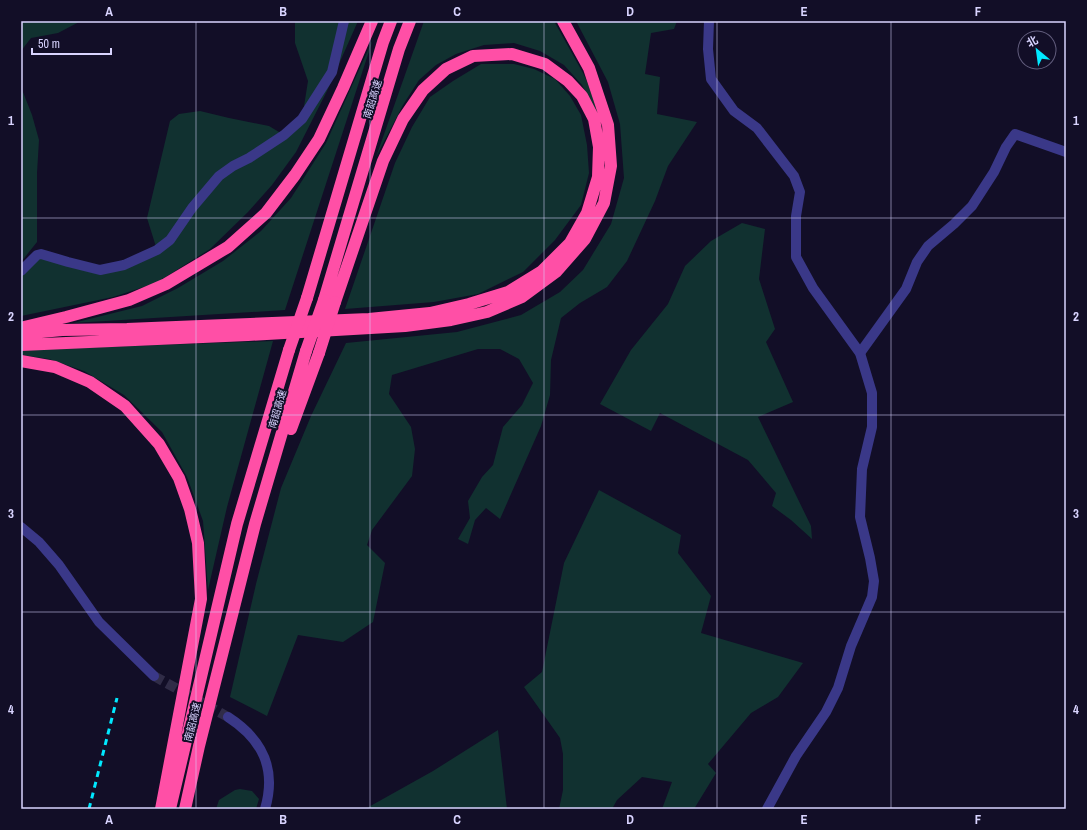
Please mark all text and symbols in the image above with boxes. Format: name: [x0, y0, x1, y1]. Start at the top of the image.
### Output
text: A: [105, 3, 113, 20]
text: B: [279, 3, 287, 20]
text: C: [453, 3, 461, 20]
text: D: [626, 3, 634, 20]
text: E: [800, 3, 808, 20]
text: F: [975, 3, 982, 20]
scale bar: [32, 30, 111, 56]
north arrow: [1017, 30, 1057, 70]
text: 北: [1024, 32, 1040, 50]
text: 50 m: [38, 36, 60, 52]
street label: 南韶高速: [360, 78, 385, 120]
text: 1: [8, 112, 14, 129]
text: 1: [1073, 112, 1079, 129]
text: 2: [8, 308, 14, 325]
text: 2: [1073, 308, 1079, 325]
street label: 南韶高速: [266, 388, 289, 430]
text: 3: [8, 505, 14, 522]
text: 3: [1073, 505, 1079, 522]
text: 4: [8, 701, 14, 718]
street label: 南韶高速: [181, 701, 204, 743]
text: 4: [1073, 701, 1079, 718]
text: A: [105, 811, 113, 828]
text: B: [279, 811, 287, 828]
text: C: [453, 811, 461, 828]
text: D: [626, 811, 634, 828]
text: E: [800, 811, 808, 828]
text: F: [975, 811, 982, 828]

